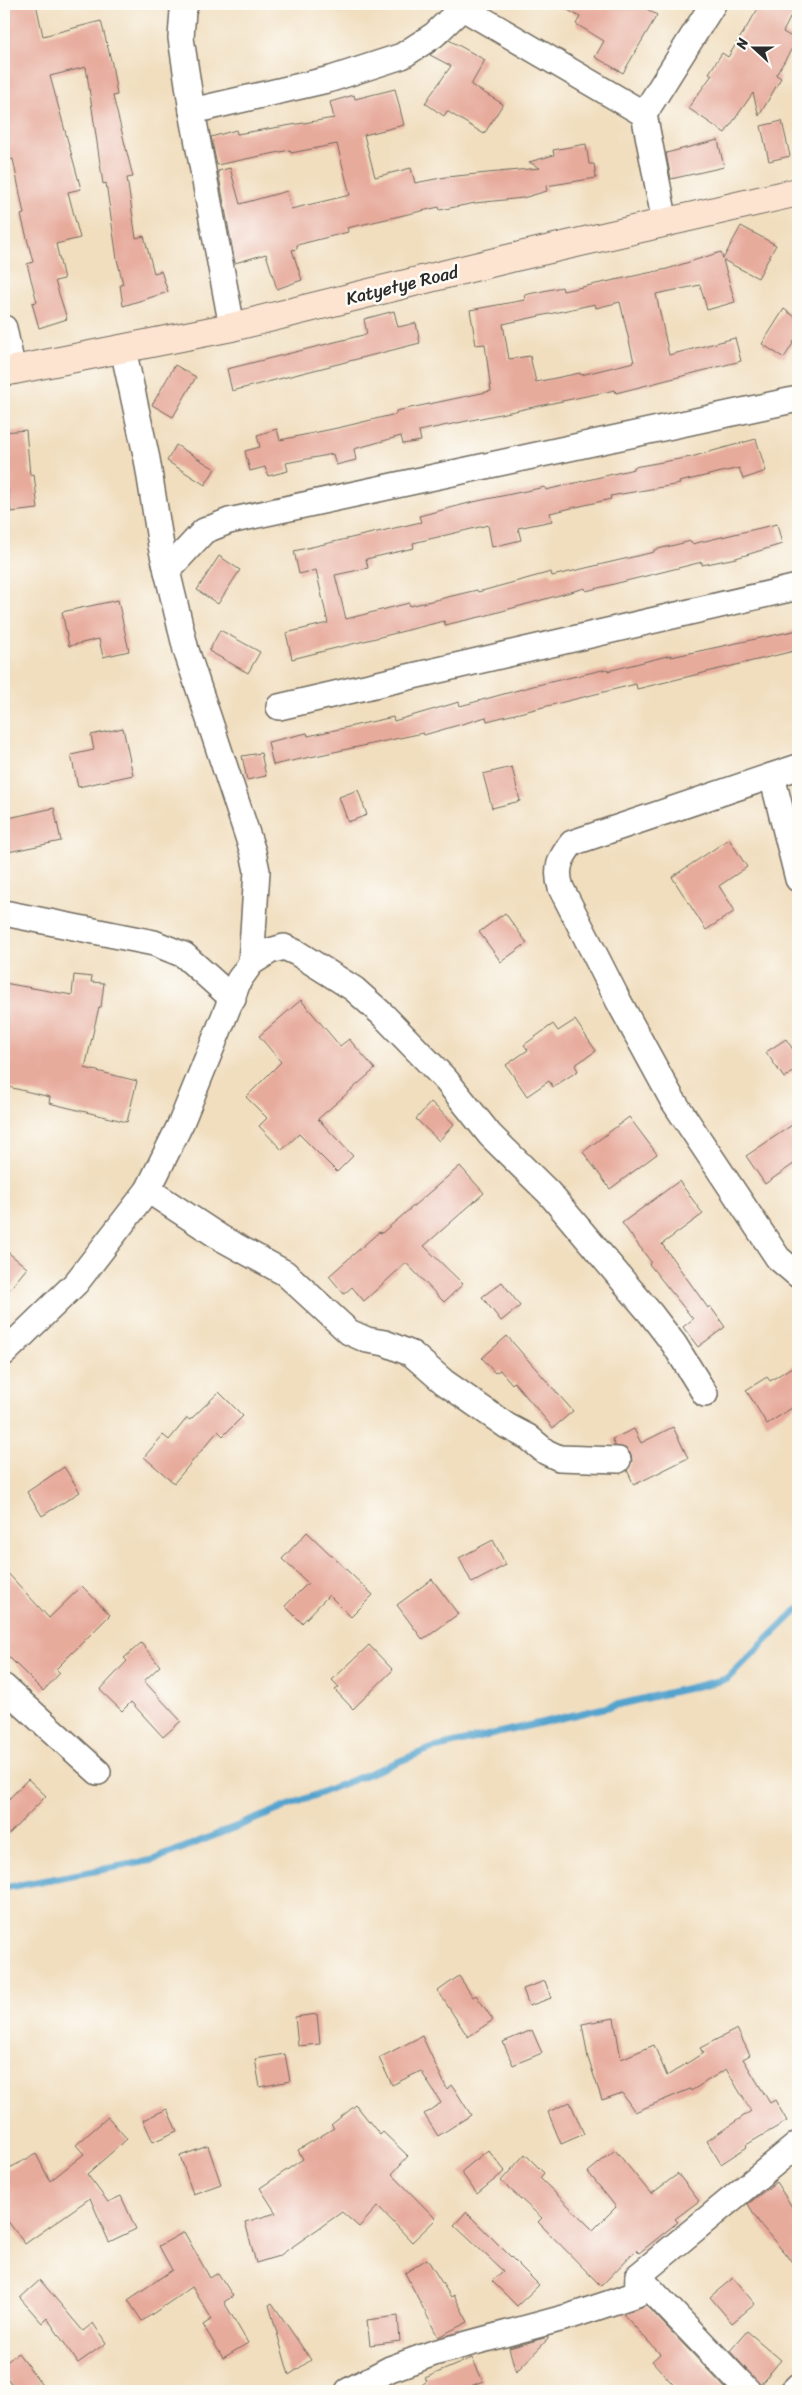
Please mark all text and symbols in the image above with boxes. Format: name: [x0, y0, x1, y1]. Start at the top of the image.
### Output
north arrow: [730, 22, 780, 72]
text: N: [729, 34, 756, 53]
street label: Katyetye Road: [342, 255, 463, 314]

